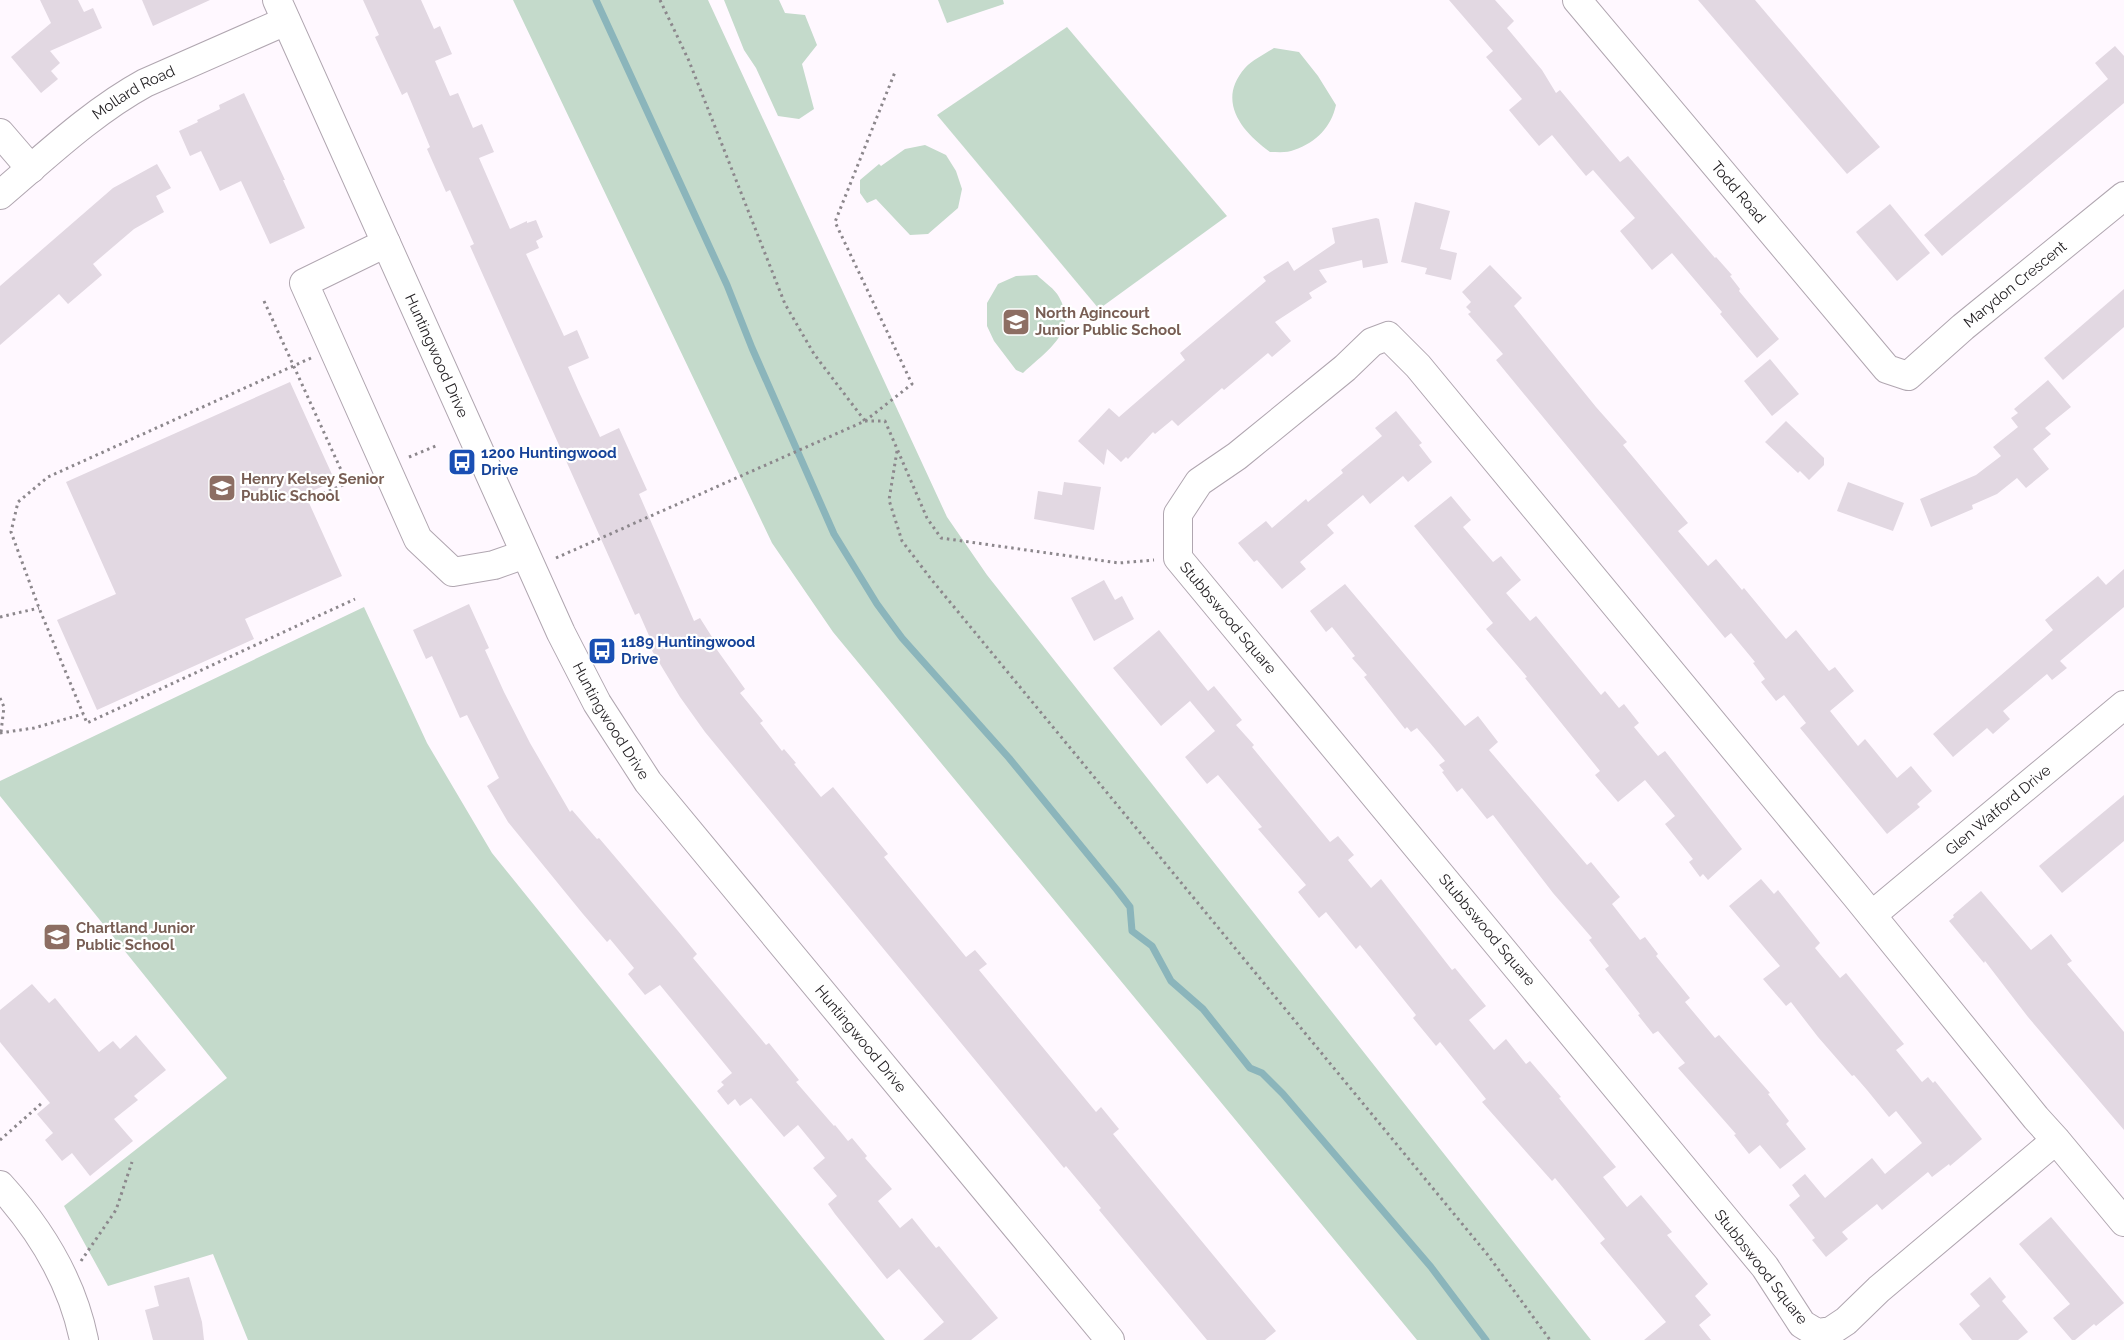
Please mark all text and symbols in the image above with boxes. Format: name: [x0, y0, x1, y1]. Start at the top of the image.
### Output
street label: Mollard Road: [89, 62, 178, 123]
street label: Todd Road: [1707, 158, 1769, 227]
street label: Marydon Crescent: [1960, 237, 2070, 332]
street label: Huntingwood Drive: [401, 291, 472, 421]
place label: North Agincourt Junior Public School: [1035, 304, 1181, 339]
school or university icon: North Agincourt Junior Public School: [1001, 307, 1031, 337]
place label: 1200 Huntingwood Drive: [481, 444, 617, 479]
bus stop icon: 1200 Huntingwood Drive: [447, 447, 477, 477]
place label: Henry Kelsey Senior Public School: [241, 470, 384, 505]
school or university icon: Henry Kelsey Senior Public School: [207, 473, 237, 503]
street label: Stubbswood Square: [1176, 558, 1280, 678]
place label: 1189 Huntingwood Drive: [621, 633, 755, 668]
bus stop icon: 1189 Huntingwood Drive: [587, 636, 617, 666]
street label: Huntingwood Drive: [569, 659, 653, 783]
street label: Glen Watford Drive: [1942, 761, 2054, 859]
street label: Stubbswood Square: [1435, 870, 1539, 990]
place label: Chartland Junior Public School: [76, 919, 195, 954]
school or university icon: Chartland Junior Public School: [42, 922, 72, 952]
street label: Huntingwood Drive: [811, 982, 910, 1096]
street label: Stubbswood Square: [1711, 1206, 1812, 1328]

